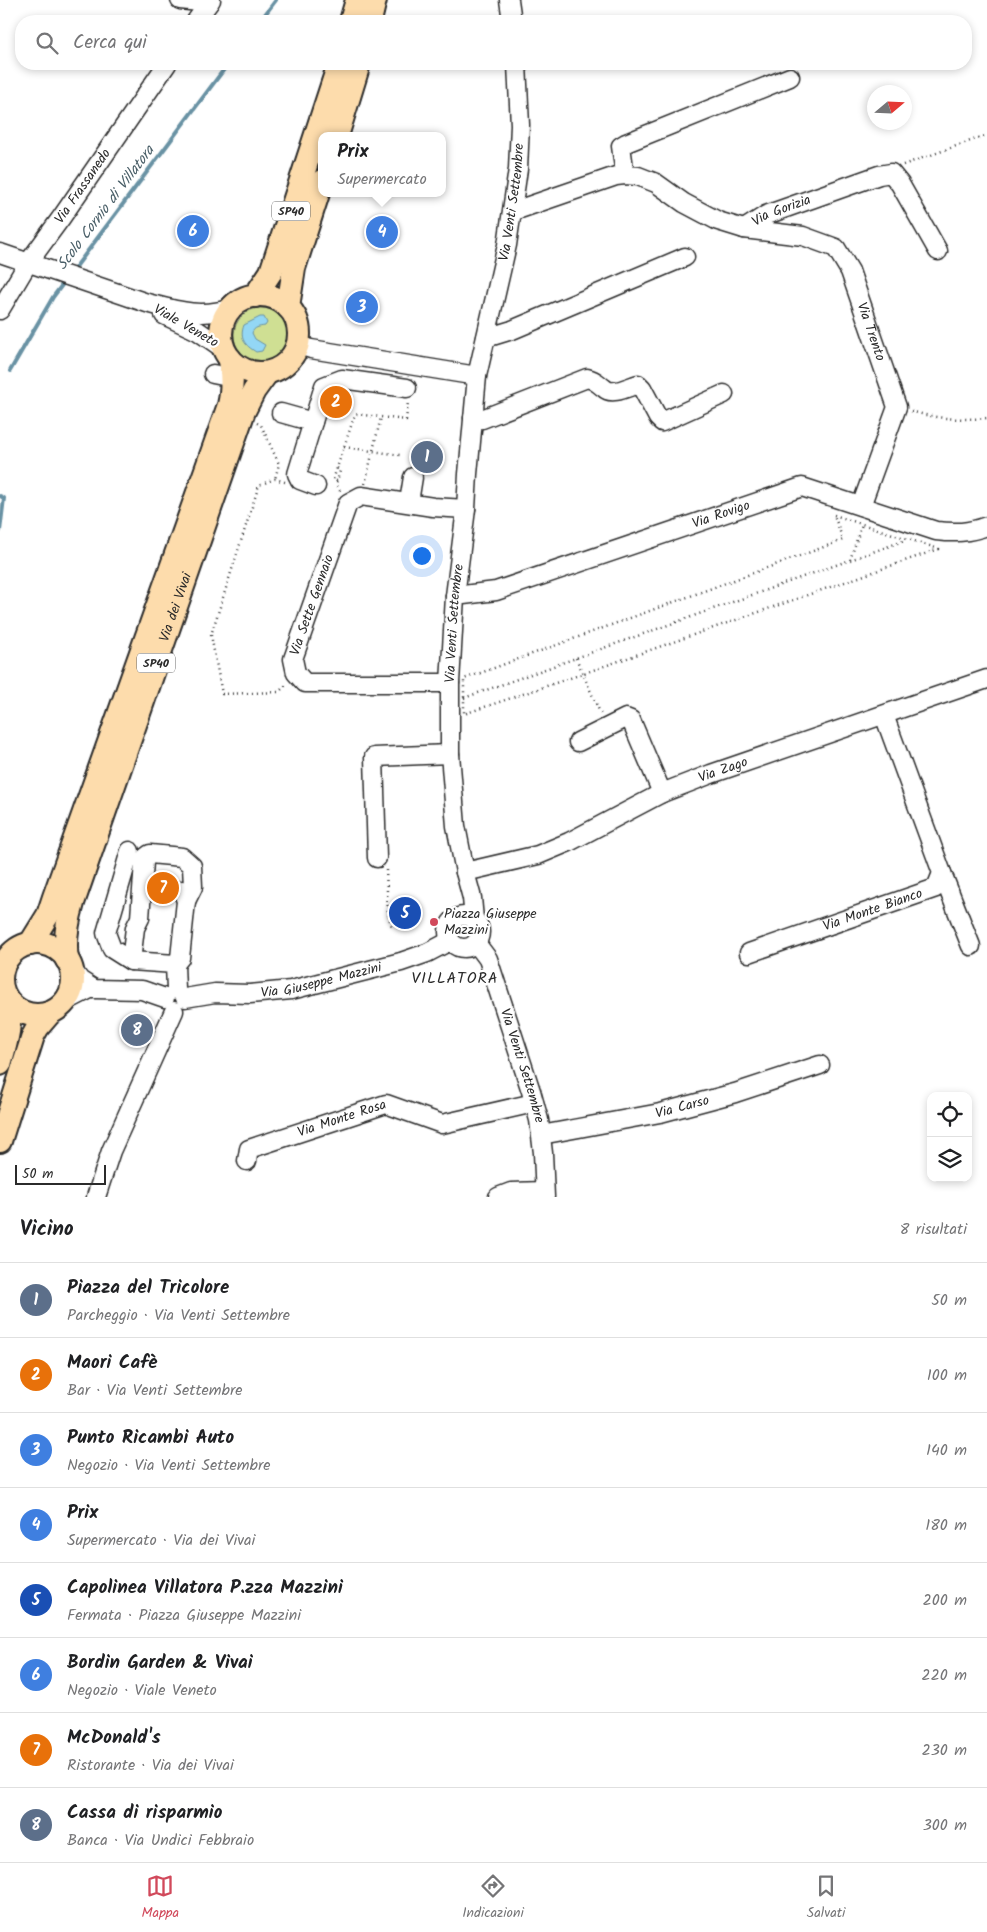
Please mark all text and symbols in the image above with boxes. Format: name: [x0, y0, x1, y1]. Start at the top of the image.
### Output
search box: [15, 15, 972, 70]
text: Cerca qui: [73, 28, 147, 58]
icon: search: [33, 29, 61, 57]
north arrow: [867, 85, 912, 130]
popup: [318, 132, 446, 197]
text: Prix: [337, 137, 368, 167]
water label: Scolo Cornio di Villatora: [51, 140, 161, 275]
street label: Via Venti Settembre: [493, 142, 530, 263]
street label: Via Frassanedo: [49, 144, 117, 229]
text: Supermercato: [337, 167, 427, 192]
street label: Via Gorizia: [747, 189, 814, 232]
road number: SP40: [272, 202, 310, 220]
pin: 6: [177, 212, 209, 250]
pin: 4: [366, 213, 398, 251]
pin: 3: [346, 288, 378, 326]
street label: Viale Veneto: [149, 298, 223, 354]
street label: Via Trento: [851, 299, 891, 364]
pin: 2: [320, 383, 352, 421]
pin: 1: [411, 438, 443, 476]
street label: Via Rovigo: [689, 494, 753, 535]
your location: [409, 543, 435, 569]
street label: Via Sette Gennaio: [284, 552, 340, 658]
street label: Via Venti Settembre: [439, 562, 470, 683]
street label: Via dei Vivai: [154, 569, 198, 645]
road number: SP40: [137, 654, 175, 672]
street label: Via Zago: [695, 751, 751, 789]
pin: 7: [147, 869, 179, 907]
street label: Via Monte Bianco: [820, 883, 926, 937]
pin: 5: [389, 894, 421, 932]
place label: Piazza Giuseppe Mazzini: [444, 903, 537, 941]
marker: Piazza Giuseppe Mazzini: [428, 916, 440, 928]
street label: Via Giuseppe Mazzini: [260, 956, 385, 1004]
district label: VILLATORA: [411, 966, 499, 991]
street label: Via Venti Settembre: [494, 1006, 550, 1126]
pin: 8: [121, 1011, 153, 1049]
street label: Via Carso: [654, 1089, 712, 1125]
map controls: [927, 1092, 972, 1182]
button: locate: [927, 1092, 972, 1137]
street label: Via Monte Rosa: [295, 1094, 389, 1143]
button: layers: [927, 1137, 972, 1182]
scale bar: [15, 1162, 106, 1185]
text: 50 m: [22, 1163, 53, 1185]
text: Vicino: [20, 1213, 74, 1246]
text: 8 risultati: [900, 1217, 967, 1242]
text: Piazza del Tricolore: [67, 1273, 229, 1303]
text: 1: [34, 1288, 38, 1313]
text: 50 m: [931, 1288, 967, 1313]
text: Parcheggio · Via Venti Settembre: [67, 1303, 290, 1328]
text: Maori Cafè: [67, 1348, 157, 1378]
text: 2: [31, 1363, 41, 1388]
text: 100 m: [927, 1363, 967, 1388]
text: Bar · Via Venti Settembre: [67, 1378, 242, 1403]
text: Punto Ricambi Auto: [67, 1423, 234, 1453]
text: 3: [32, 1438, 40, 1463]
text: 140 m: [926, 1438, 967, 1463]
text: Negozio · Via Venti Settembre: [67, 1453, 270, 1478]
text: Prix: [67, 1498, 98, 1528]
text: 4: [32, 1513, 40, 1538]
text: 180 m: [925, 1513, 967, 1538]
text: Supermercato · Via dei Vivai: [67, 1528, 255, 1553]
text: Capolinea Villatora P.zza Mazzini: [67, 1573, 343, 1603]
text: 5: [32, 1588, 40, 1613]
text: 200 m: [923, 1588, 967, 1613]
text: Fermata · Piazza Giuseppe Mazzini: [67, 1603, 301, 1628]
text: Bordin Garden & Vivai: [67, 1648, 253, 1678]
text: 6: [32, 1663, 40, 1688]
text: 220 m: [921, 1663, 967, 1688]
text: Negozio · Viale Veneto: [67, 1678, 217, 1703]
text: McDonald's: [67, 1723, 161, 1753]
text: 7: [32, 1738, 40, 1763]
text: 230 m: [921, 1738, 967, 1763]
text: Ristorante · Via dei Vivai: [67, 1753, 234, 1778]
text: Cassa di risparmio: [67, 1798, 222, 1828]
text: 8: [31, 1813, 41, 1838]
text: 300 m: [923, 1813, 967, 1838]
text: Banca · Via Undici Febbraio: [67, 1828, 254, 1853]
tab: Mappa: [142, 1872, 179, 1924]
tab: Indicazioni: [462, 1872, 524, 1924]
tab: Salvati: [807, 1872, 845, 1924]

